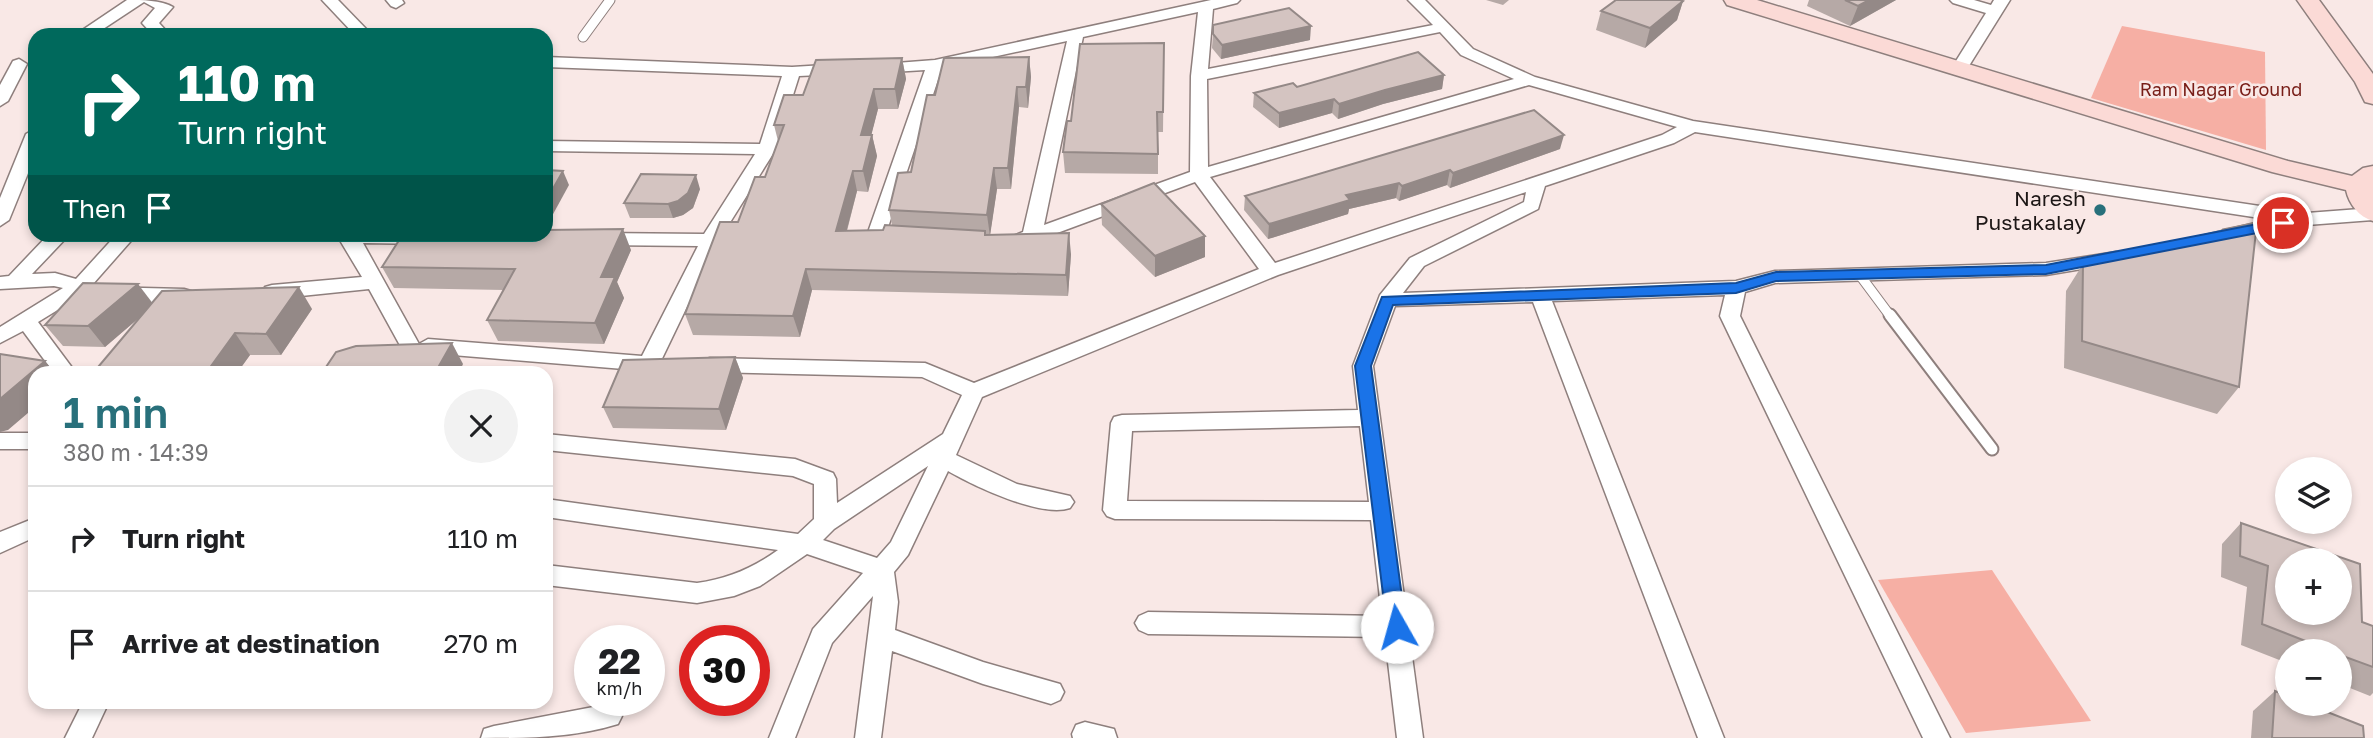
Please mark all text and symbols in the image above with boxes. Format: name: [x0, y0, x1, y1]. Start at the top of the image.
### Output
text: 110 m: [178, 53, 315, 112]
icon: right: [63, 56, 154, 147]
park label: Ram Nagar Ground: [2140, 78, 2302, 100]
text: Turn right: [178, 113, 327, 151]
place label: Naresh Pustakalay: [1975, 185, 2086, 235]
icon: arrive: [140, 189, 178, 227]
text: Then: [63, 193, 126, 224]
pin: [2253, 193, 2313, 253]
marker: Naresh Pustakalay: [2092, 202, 2108, 218]
icon: arrive: [2264, 204, 2302, 242]
text: 1 min: [63, 387, 168, 437]
button: close: [444, 389, 518, 463]
text: 380 m · 14:39: [63, 438, 209, 466]
map controls: [2275, 457, 2352, 716]
button: layers: [2275, 457, 2352, 534]
icon: right: [63, 520, 101, 558]
text: Turn right: [122, 523, 245, 554]
text: 110 m: [447, 523, 518, 554]
button: +: [2275, 548, 2352, 625]
position arrow: [1360, 590, 1434, 664]
icon: arrive: [63, 625, 101, 663]
speed limit sign: 30: [679, 625, 770, 716]
text: Arrive at destination: [122, 628, 380, 659]
text: 270 m: [444, 628, 518, 659]
button: −: [2275, 639, 2352, 716]
text: 22: [598, 640, 641, 682]
text: km/h: [597, 677, 642, 699]

